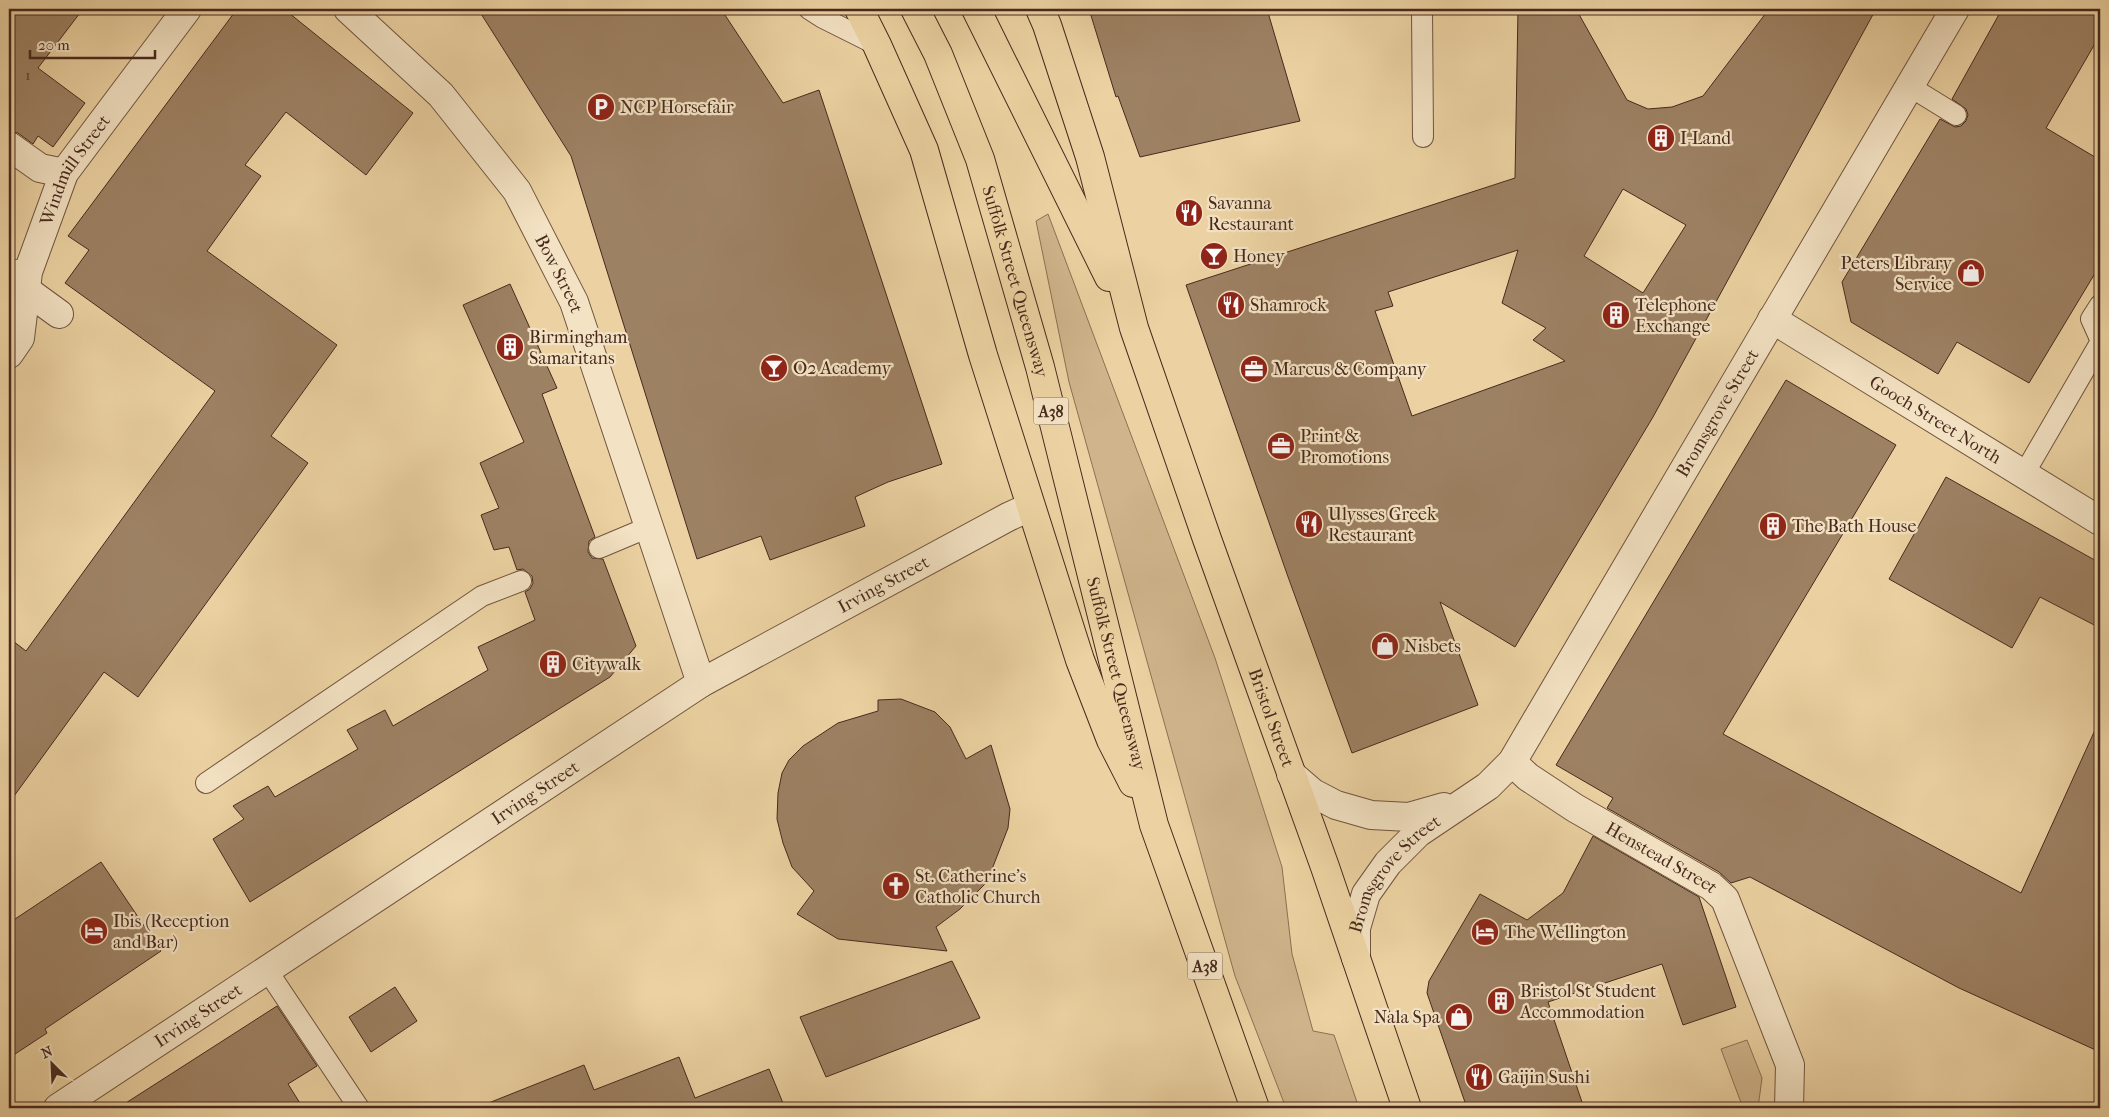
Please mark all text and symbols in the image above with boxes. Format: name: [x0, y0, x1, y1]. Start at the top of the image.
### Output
scale bar: [30, 28, 155, 60]
text: 20 m: [38, 36, 70, 54]
house number: 1: [25, 66, 31, 84]
parking icon: NCP Horsefair: [586, 92, 616, 122]
place label: NCP Horsefair: [620, 97, 734, 118]
street label: Windmill Street: [36, 110, 115, 229]
building icon: I-Land: [1646, 123, 1676, 153]
place label: I-Land: [1680, 128, 1731, 149]
street label: Suffolk Street Queensway: [977, 183, 1052, 381]
place label: Savanna Restaurant: [1208, 193, 1295, 235]
restaurant icon: Savanna Restaurant: [1174, 198, 1204, 228]
street label: Bow Street: [530, 231, 587, 316]
bar icon: Honey: [1199, 241, 1229, 271]
place label: Honey: [1233, 246, 1286, 267]
place label: Peters Library Service: [1841, 253, 1953, 295]
shop icon: Peters Library Service: [1956, 258, 1986, 288]
restaurant icon: Shamrock: [1216, 290, 1246, 320]
place label: Shamrock: [1250, 295, 1327, 316]
place label: Telephone Exchange: [1635, 295, 1716, 337]
building icon: Telephone Exchange: [1601, 300, 1631, 330]
place label: Birmingham Samaritans: [529, 327, 627, 369]
building icon: Birmingham Samaritans: [495, 332, 525, 362]
street label: Bromsgrove Street: [1672, 345, 1764, 481]
bar icon: O2 Academy: [759, 353, 789, 383]
office icon: Marcus & Company: [1239, 354, 1269, 384]
place label: O2 Academy: [793, 358, 892, 379]
place label: Marcus & Company: [1273, 359, 1428, 380]
street label: Gooch Street North: [1865, 372, 2005, 469]
road number: A38: [1034, 398, 1068, 424]
place label: Print & Promotions: [1300, 426, 1389, 468]
office icon: Print & Promotions: [1266, 431, 1296, 461]
place label: Ulysses Greek Restaurant: [1328, 504, 1437, 546]
restaurant icon: Ulysses Greek Restaurant: [1294, 509, 1324, 539]
building icon: The Bath House: [1758, 511, 1788, 541]
place label: The Bath House: [1792, 516, 1917, 537]
street label: Irving Street: [834, 551, 933, 618]
street label: Suffolk Street Queensway: [1082, 575, 1150, 774]
shop icon: Nisbets: [1370, 631, 1400, 661]
place label: Nisbets: [1404, 636, 1461, 657]
building icon: Citywalk: [538, 649, 568, 679]
place label: Citywalk: [572, 654, 642, 675]
street label: Bristol Street: [1243, 666, 1298, 770]
street label: Irving Street: [488, 756, 584, 829]
street label: Bromsgrove Street: [1345, 811, 1445, 935]
street label: Henstead Street: [1602, 818, 1722, 898]
place label: St. Catherine's Catholic Church: [915, 866, 1041, 908]
church icon: St. Catherine's Catholic Church: [881, 871, 911, 901]
place label: Ibis (Reception and Bar): [113, 911, 230, 953]
hotel icon: Ibis (Reception and Bar): [79, 916, 109, 946]
hotel icon: The Wellington: [1470, 917, 1500, 947]
place label: The Wellington: [1504, 922, 1627, 943]
road number: A38: [1188, 952, 1222, 979]
street label: Irving Street: [151, 979, 247, 1052]
place label: Bristol St Student Accommodation: [1519, 981, 1657, 1023]
building icon: Bristol St Student Accommodation: [1486, 986, 1516, 1016]
shop icon: Nala Spa: [1444, 1002, 1474, 1032]
place label: Nala Spa: [1374, 1007, 1441, 1028]
north arrow: [28, 1040, 78, 1090]
text: N: [39, 1043, 56, 1063]
restaurant icon: Gaijin Sushi: [1464, 1062, 1494, 1092]
place label: Gaijin Sushi: [1498, 1067, 1591, 1088]

